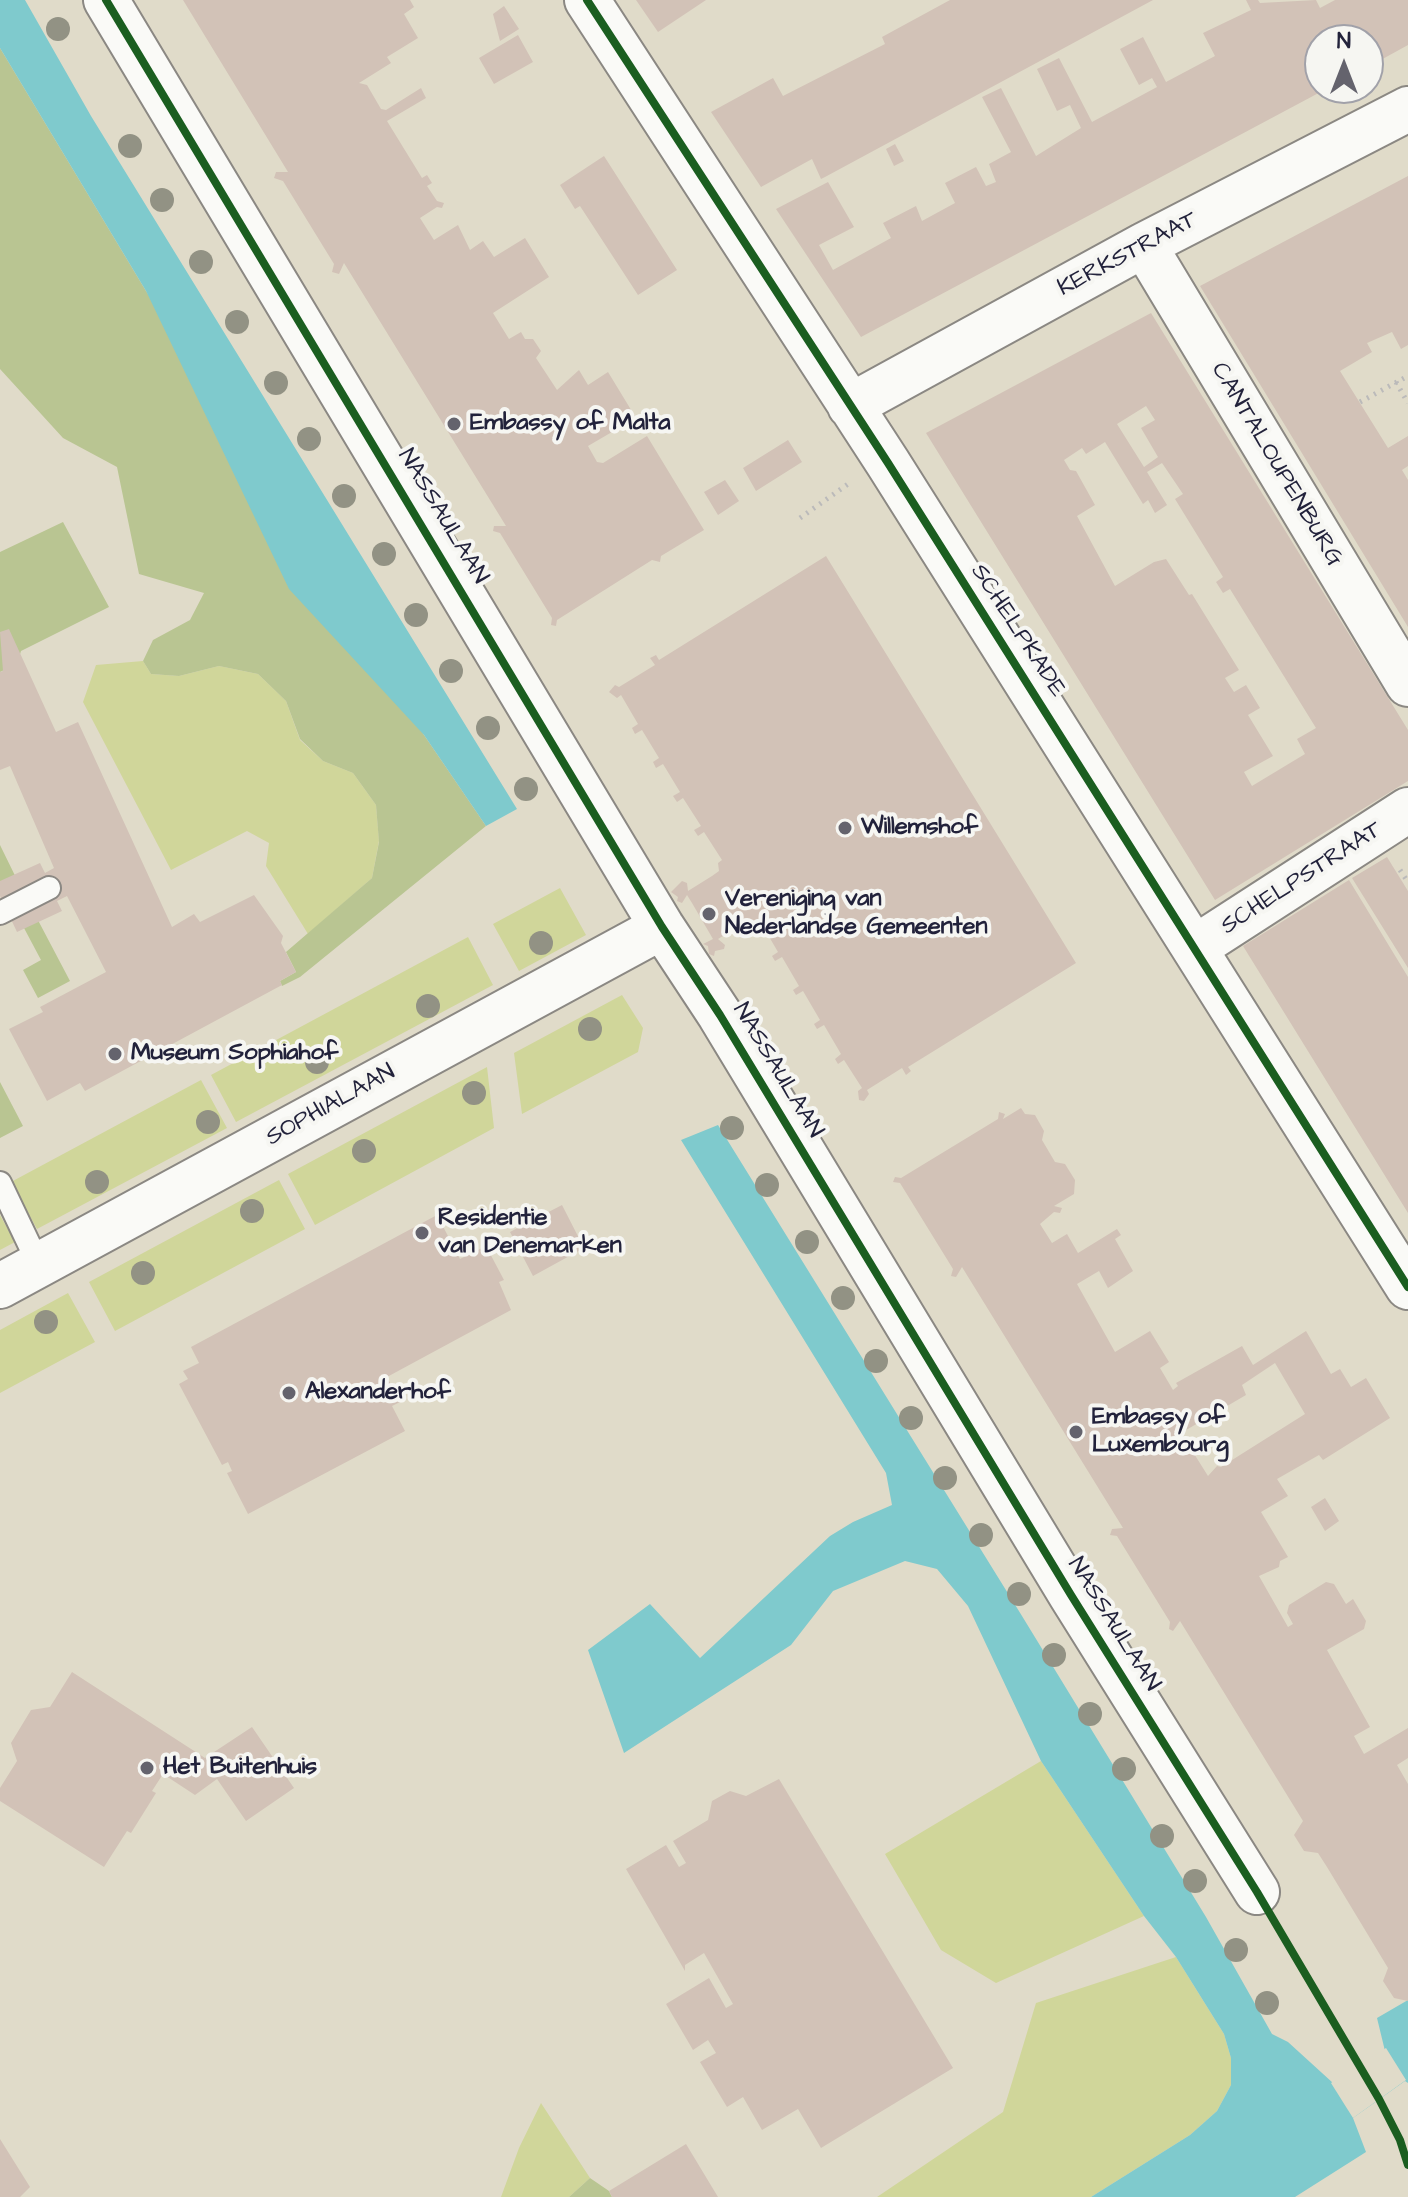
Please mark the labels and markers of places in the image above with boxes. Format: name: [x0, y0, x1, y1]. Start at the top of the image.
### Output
place label: Embassy of Malta: [470, 410, 671, 438]
marker: Embassy of Malta: [445, 415, 463, 433]
place label: Willemshof: [861, 814, 978, 842]
marker: Willemshof: [836, 819, 854, 837]
place label: Vereniging van Nederlandse Gemeenten: [725, 886, 987, 942]
marker: Vereniging van Nederlandse Gemeenten: [700, 905, 718, 923]
place label: Museum Sophiahof: [131, 1040, 338, 1068]
marker: Museum Sophiahof: [106, 1045, 124, 1063]
place label: Residentie van Denemarken: [438, 1205, 622, 1261]
marker: Residentie van Denemarken: [413, 1224, 431, 1242]
place label: Alexanderhof: [305, 1379, 451, 1407]
marker: Alexanderhof: [280, 1384, 298, 1402]
place label: Embassy of Luxembourg: [1092, 1404, 1229, 1460]
marker: Embassy of Luxembourg: [1067, 1423, 1085, 1441]
place label: Het Buitenhuis: [163, 1754, 317, 1782]
marker: Het Buitenhuis: [138, 1759, 156, 1777]

